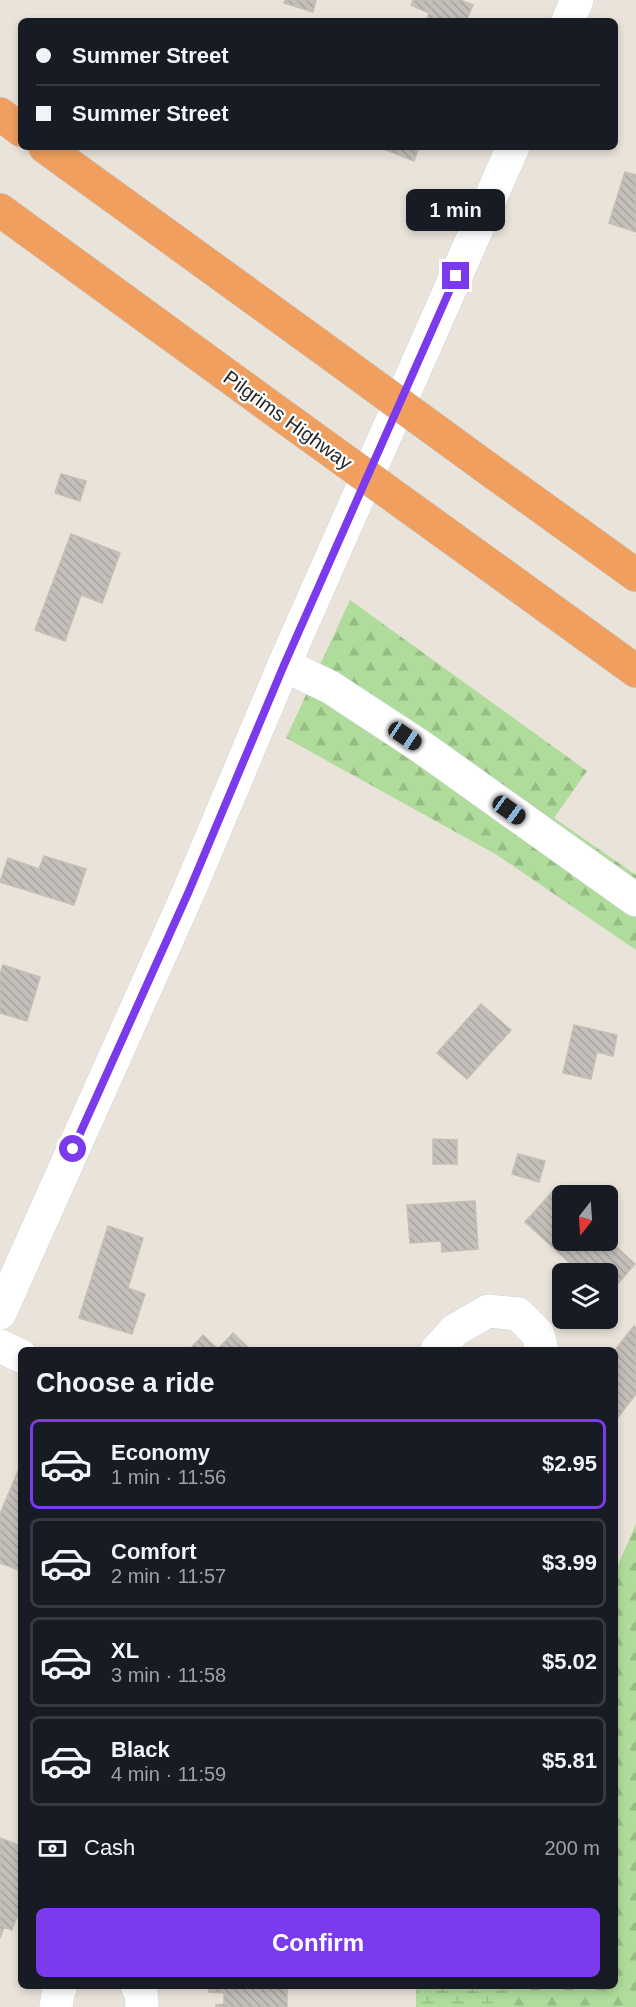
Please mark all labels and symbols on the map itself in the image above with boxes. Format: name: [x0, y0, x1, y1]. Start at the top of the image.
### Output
callout: 1 min: [406, 189, 506, 231]
route end: [442, 262, 469, 289]
street label: Pilgrims Highway: [219, 366, 357, 474]
car: [385, 718, 425, 754]
car: [489, 792, 529, 828]
route start: [59, 1135, 86, 1162]
north arrow: [552, 1185, 618, 1251]

